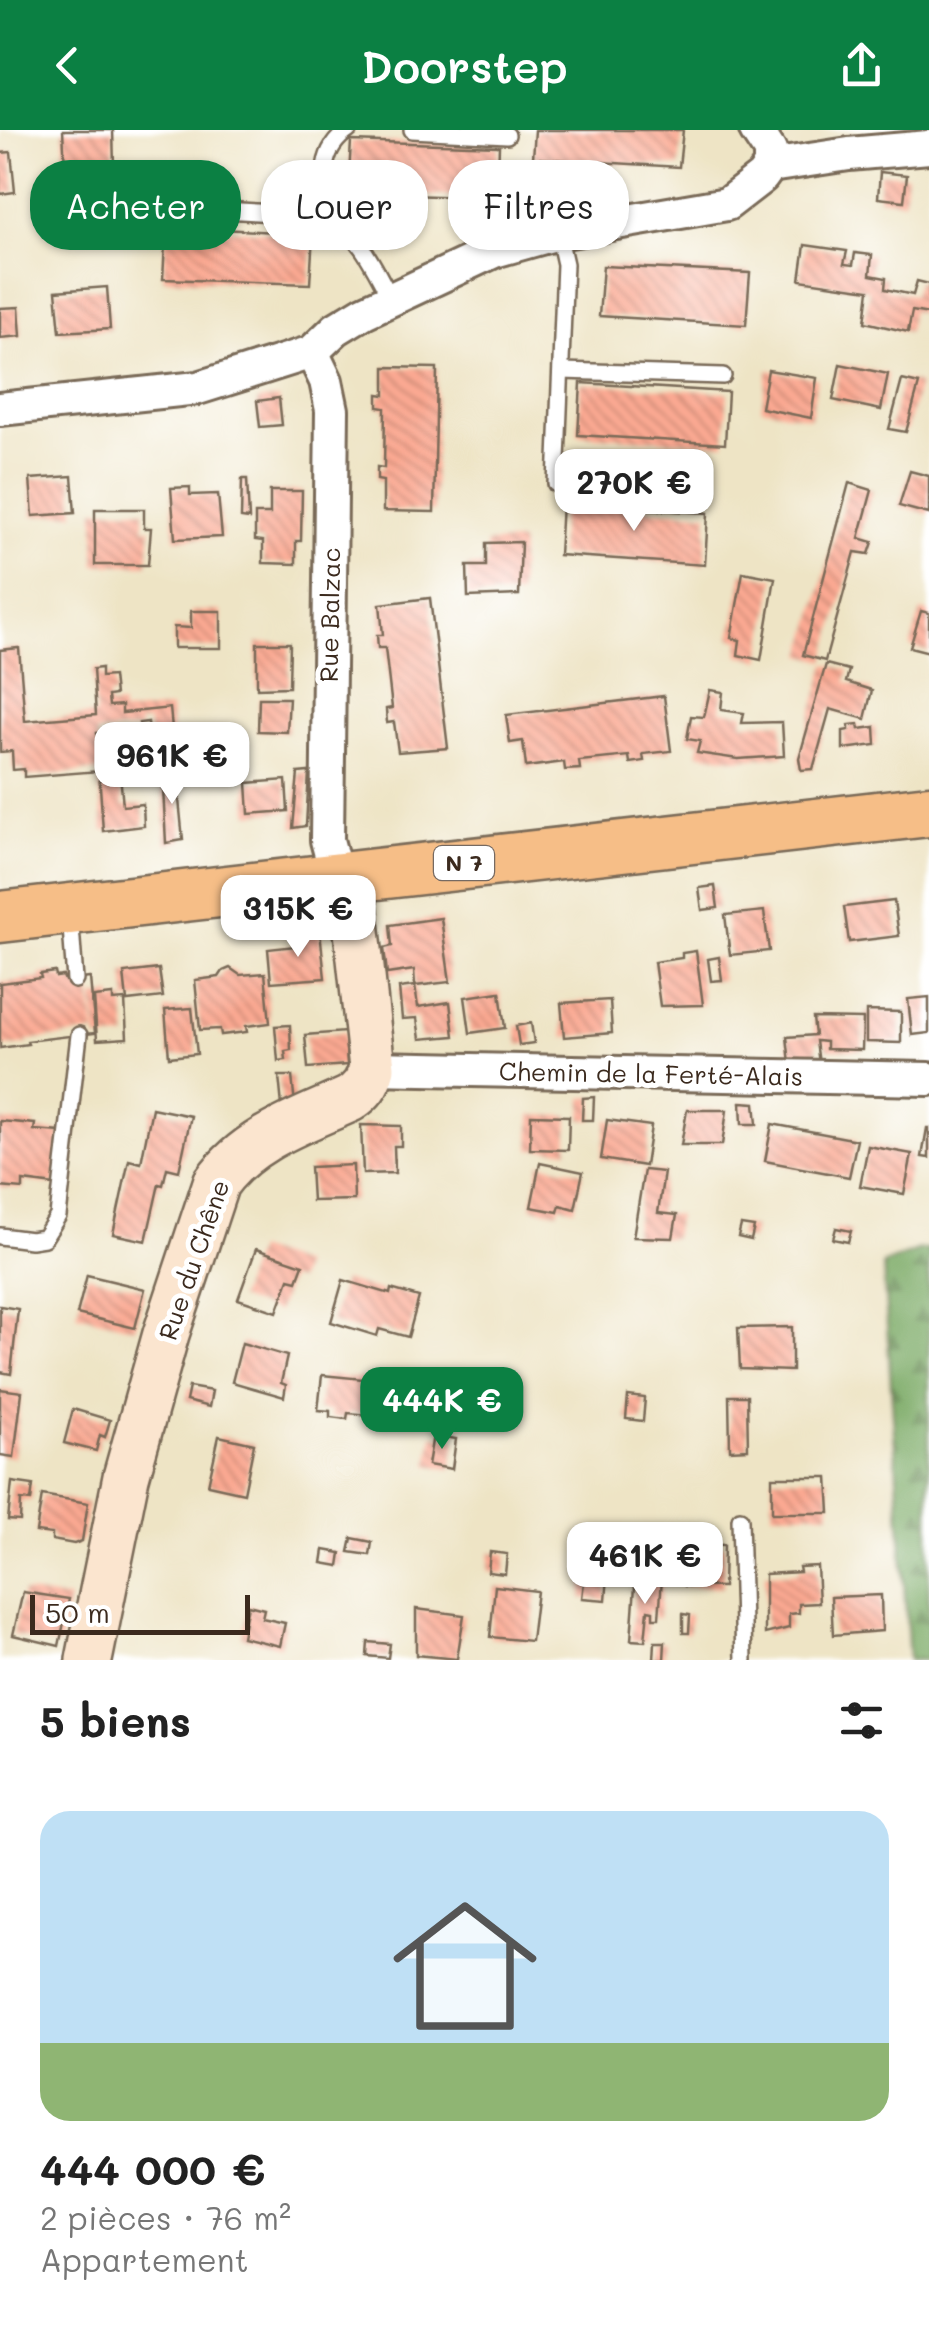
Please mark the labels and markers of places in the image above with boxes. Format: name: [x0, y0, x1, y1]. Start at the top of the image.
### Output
pin: 270K €: [553, 449, 715, 534]
pin: 961K €: [91, 722, 253, 807]
pin: 315K €: [217, 875, 379, 960]
pin: 444K €: [361, 1367, 523, 1452]
pin: 461K €: [564, 1522, 726, 1607]

